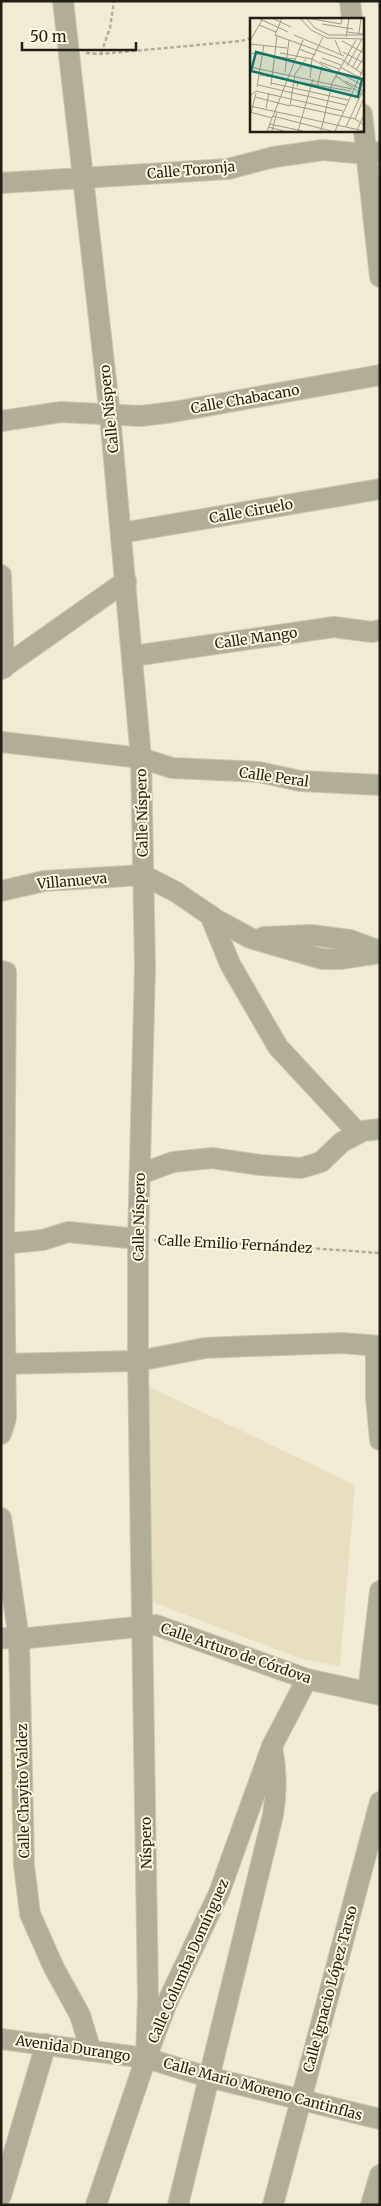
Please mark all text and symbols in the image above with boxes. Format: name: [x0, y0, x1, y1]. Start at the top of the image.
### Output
inset map: [250, 18, 364, 131]
scale bar: [22, 20, 136, 52]
text: 50 m: [30, 27, 67, 46]
street label: Calle Toronja: [146, 157, 236, 183]
street label: Calle Níspero: [95, 364, 123, 454]
street label: Calle Chabacano: [189, 381, 301, 417]
street label: Calle Ciruelo: [208, 495, 294, 527]
street label: Calle Mango: [214, 623, 298, 653]
street label: Calle Peral: [238, 763, 311, 791]
street label: Calle Níspero: [132, 769, 152, 857]
street label: Villanueva: [35, 869, 108, 893]
street label: Calle Níspero: [129, 1173, 149, 1261]
street label: Calle Emilio Fernández: [157, 1231, 313, 1257]
street label: Calle Arturo de Córdova: [158, 1619, 314, 1687]
street label: Calle Chayito Valdez: [13, 1723, 33, 1859]
street label: Níspero: [137, 1817, 155, 1869]
street label: Calle Columba Domínguez: [144, 1876, 233, 2046]
street label: Calle Ignacio López Tarso: [299, 1904, 361, 2074]
street label: Avenida Durango: [13, 2031, 132, 2065]
street label: Calle Mario Moreno Cantinflas: [162, 2054, 365, 2124]

